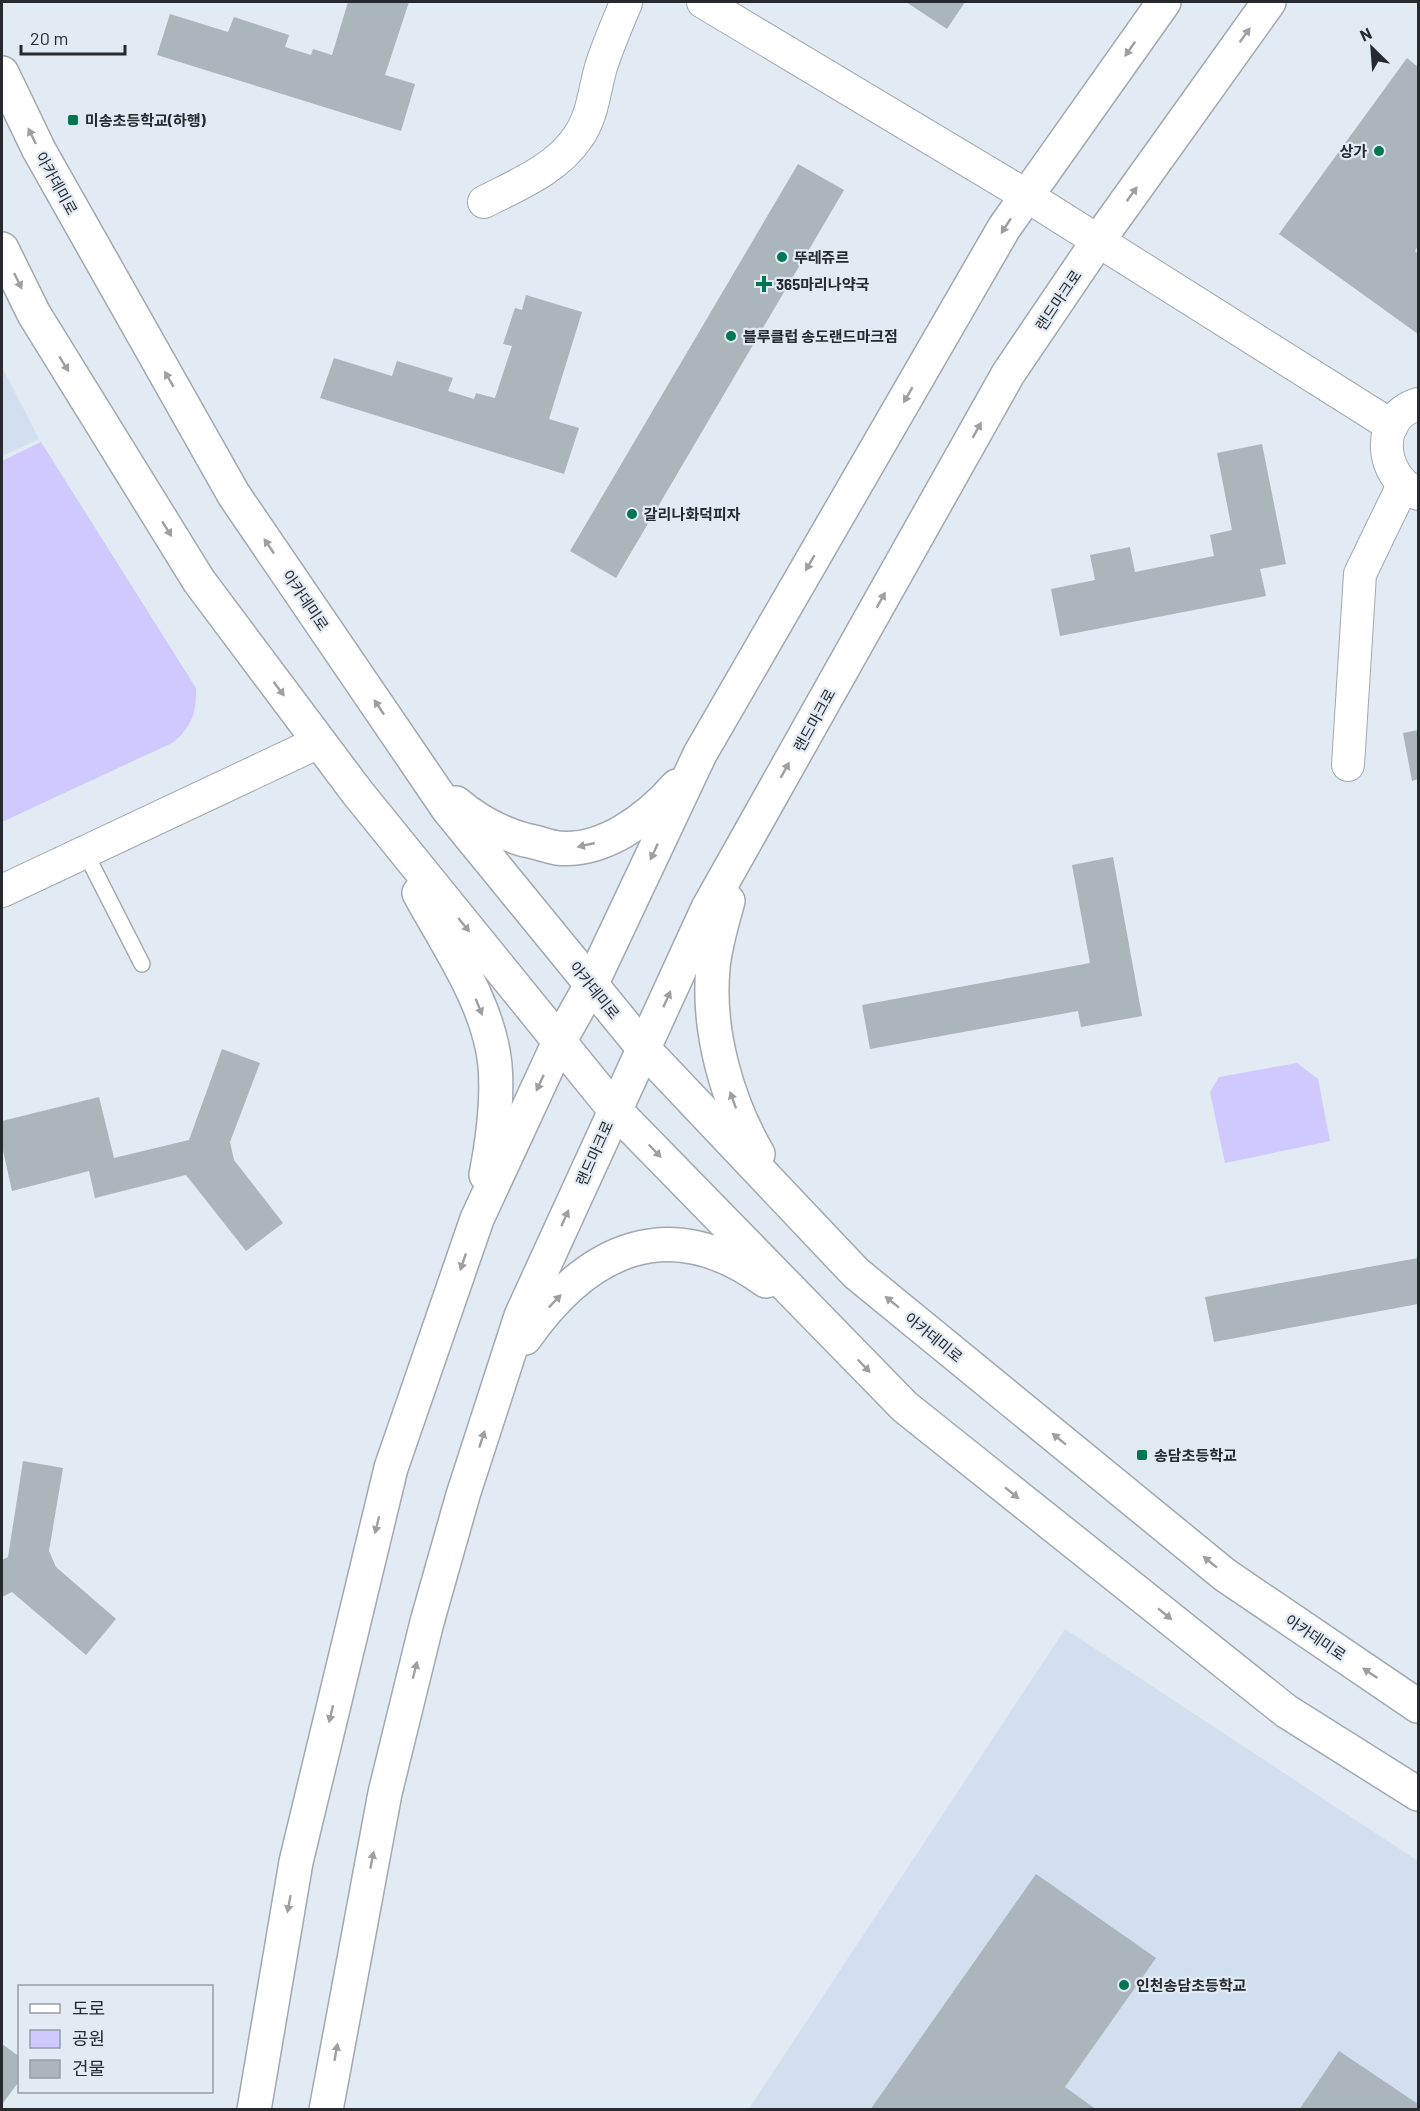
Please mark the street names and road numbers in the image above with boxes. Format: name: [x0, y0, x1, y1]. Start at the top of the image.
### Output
street label: 아카데미로: [32, 148, 82, 218]
street label: 랜드마크로: [1031, 266, 1085, 334]
street label: 아카데미로: [279, 566, 333, 634]
street label: 랜드마크로: [789, 685, 839, 755]
street label: 아카데미로: [566, 958, 624, 1022]
street label: 랜드마크로: [572, 1118, 616, 1188]
street label: 아카데미로: [902, 1308, 966, 1366]
street label: 아카데미로: [1282, 1610, 1350, 1664]

